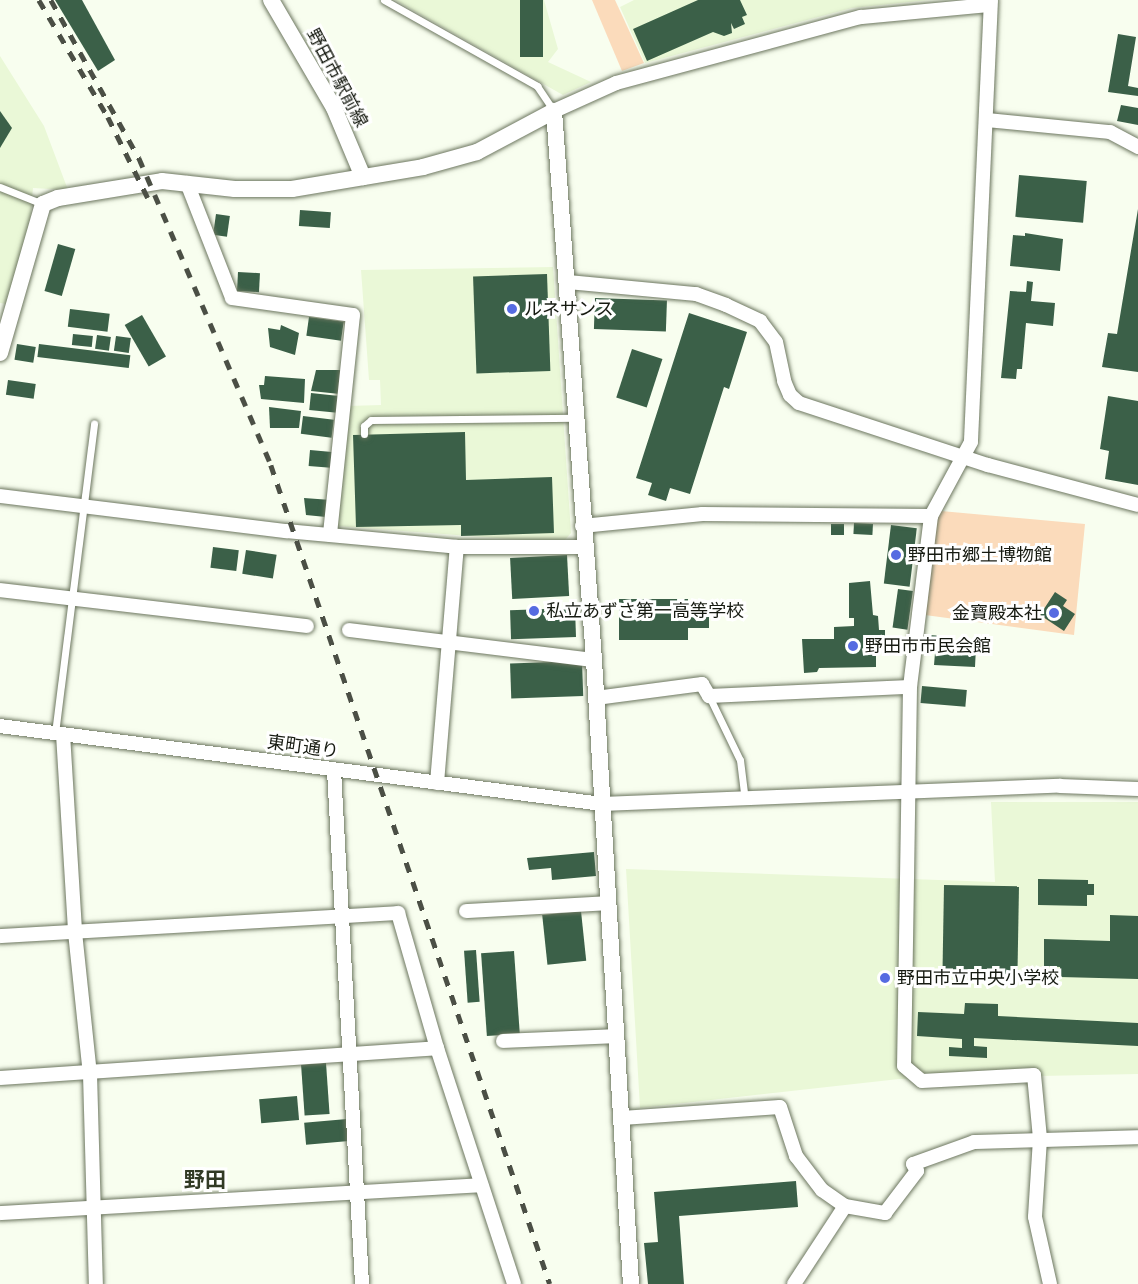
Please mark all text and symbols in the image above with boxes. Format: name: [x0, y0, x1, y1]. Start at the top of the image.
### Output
street label: 野田市駅前線: [302, 25, 372, 131]
place label: ルネサンス: [524, 298, 614, 320]
marker: ルネサンス: [505, 302, 519, 316]
place label: 野田市郷土博物館: [908, 544, 1052, 566]
marker: 野田市郷土博物館: [889, 548, 903, 562]
place label: 私立あずさ第一高等学校: [546, 600, 744, 622]
place label: 金寶殿本社: [952, 602, 1042, 624]
marker: 私立あずさ第一高等学校: [527, 604, 541, 618]
marker: 金寶殿本社: [1047, 606, 1061, 620]
place label: 野田市市民会館: [865, 635, 991, 657]
marker: 野田市市民会館: [846, 639, 860, 653]
street label: 東町通り: [266, 731, 340, 763]
place label: 野田市立中央小学校: [897, 967, 1059, 989]
marker: 野田市立中央小学校: [878, 971, 892, 985]
district label: 野田: [184, 1167, 226, 1193]

